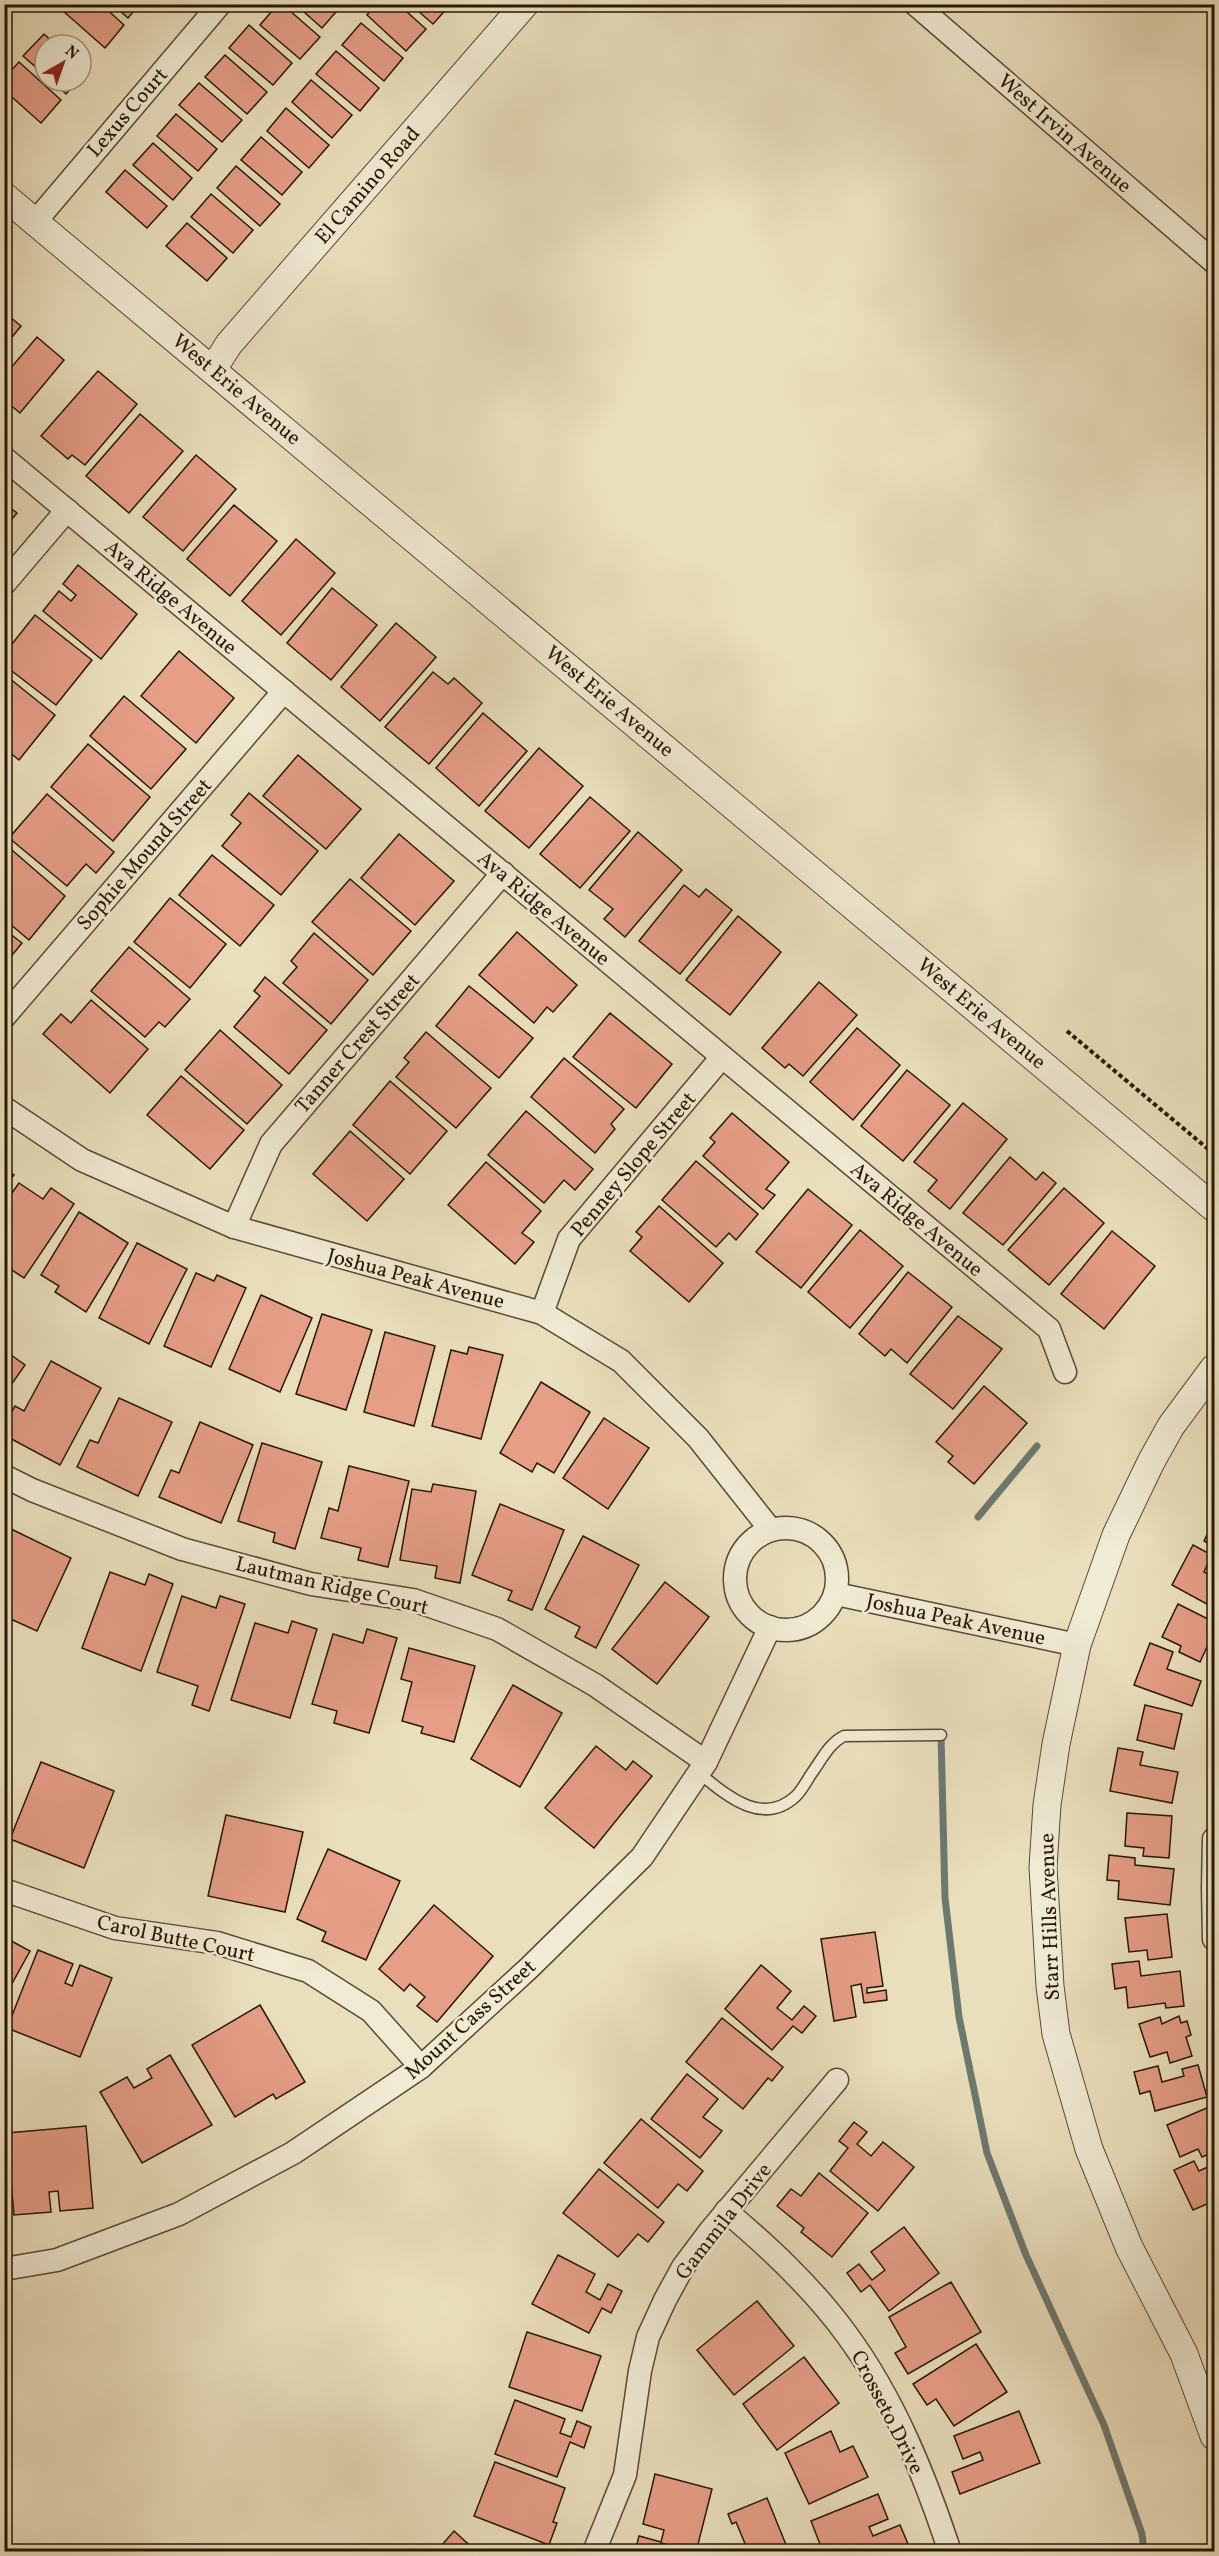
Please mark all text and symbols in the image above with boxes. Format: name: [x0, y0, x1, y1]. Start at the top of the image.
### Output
north arrow: [33, 33, 93, 93]
text: N: [60, 41, 83, 65]
street label: Lexus Court: [81, 62, 175, 164]
street label: West Irvin Avenue: [991, 68, 1137, 201]
street label: El Camino Road: [309, 121, 427, 251]
street label: West Erie Avenue: [165, 327, 307, 453]
street label: Ava Ridge Avenue: [97, 534, 243, 662]
street label: West Erie Avenue: [538, 639, 680, 765]
street label: Sophie Mound Street: [71, 773, 220, 937]
street label: Ava Ridge Avenue: [470, 845, 616, 973]
street label: West Erie Avenue: [910, 951, 1052, 1077]
street label: Tanner Crest Street: [289, 967, 427, 1121]
street label: Penney Slope Street: [565, 1086, 704, 1244]
street label: Ava Ridge Avenue: [843, 1156, 989, 1284]
street label: Joshua Peak Avenue: [324, 1242, 508, 1317]
street label: Lautman Ridge Court: [232, 1550, 431, 1623]
street label: Joshua Peak Avenue: [863, 1587, 1048, 1654]
street label: Starr Hills Avenue: [1033, 1833, 1068, 2001]
street label: Carol Butte Court: [94, 1909, 257, 1970]
street label: Mount Cass Street: [399, 1953, 543, 2087]
street label: Gammila Drive: [669, 2157, 779, 2287]
street label: Crosseto Drive: [843, 2346, 930, 2480]

